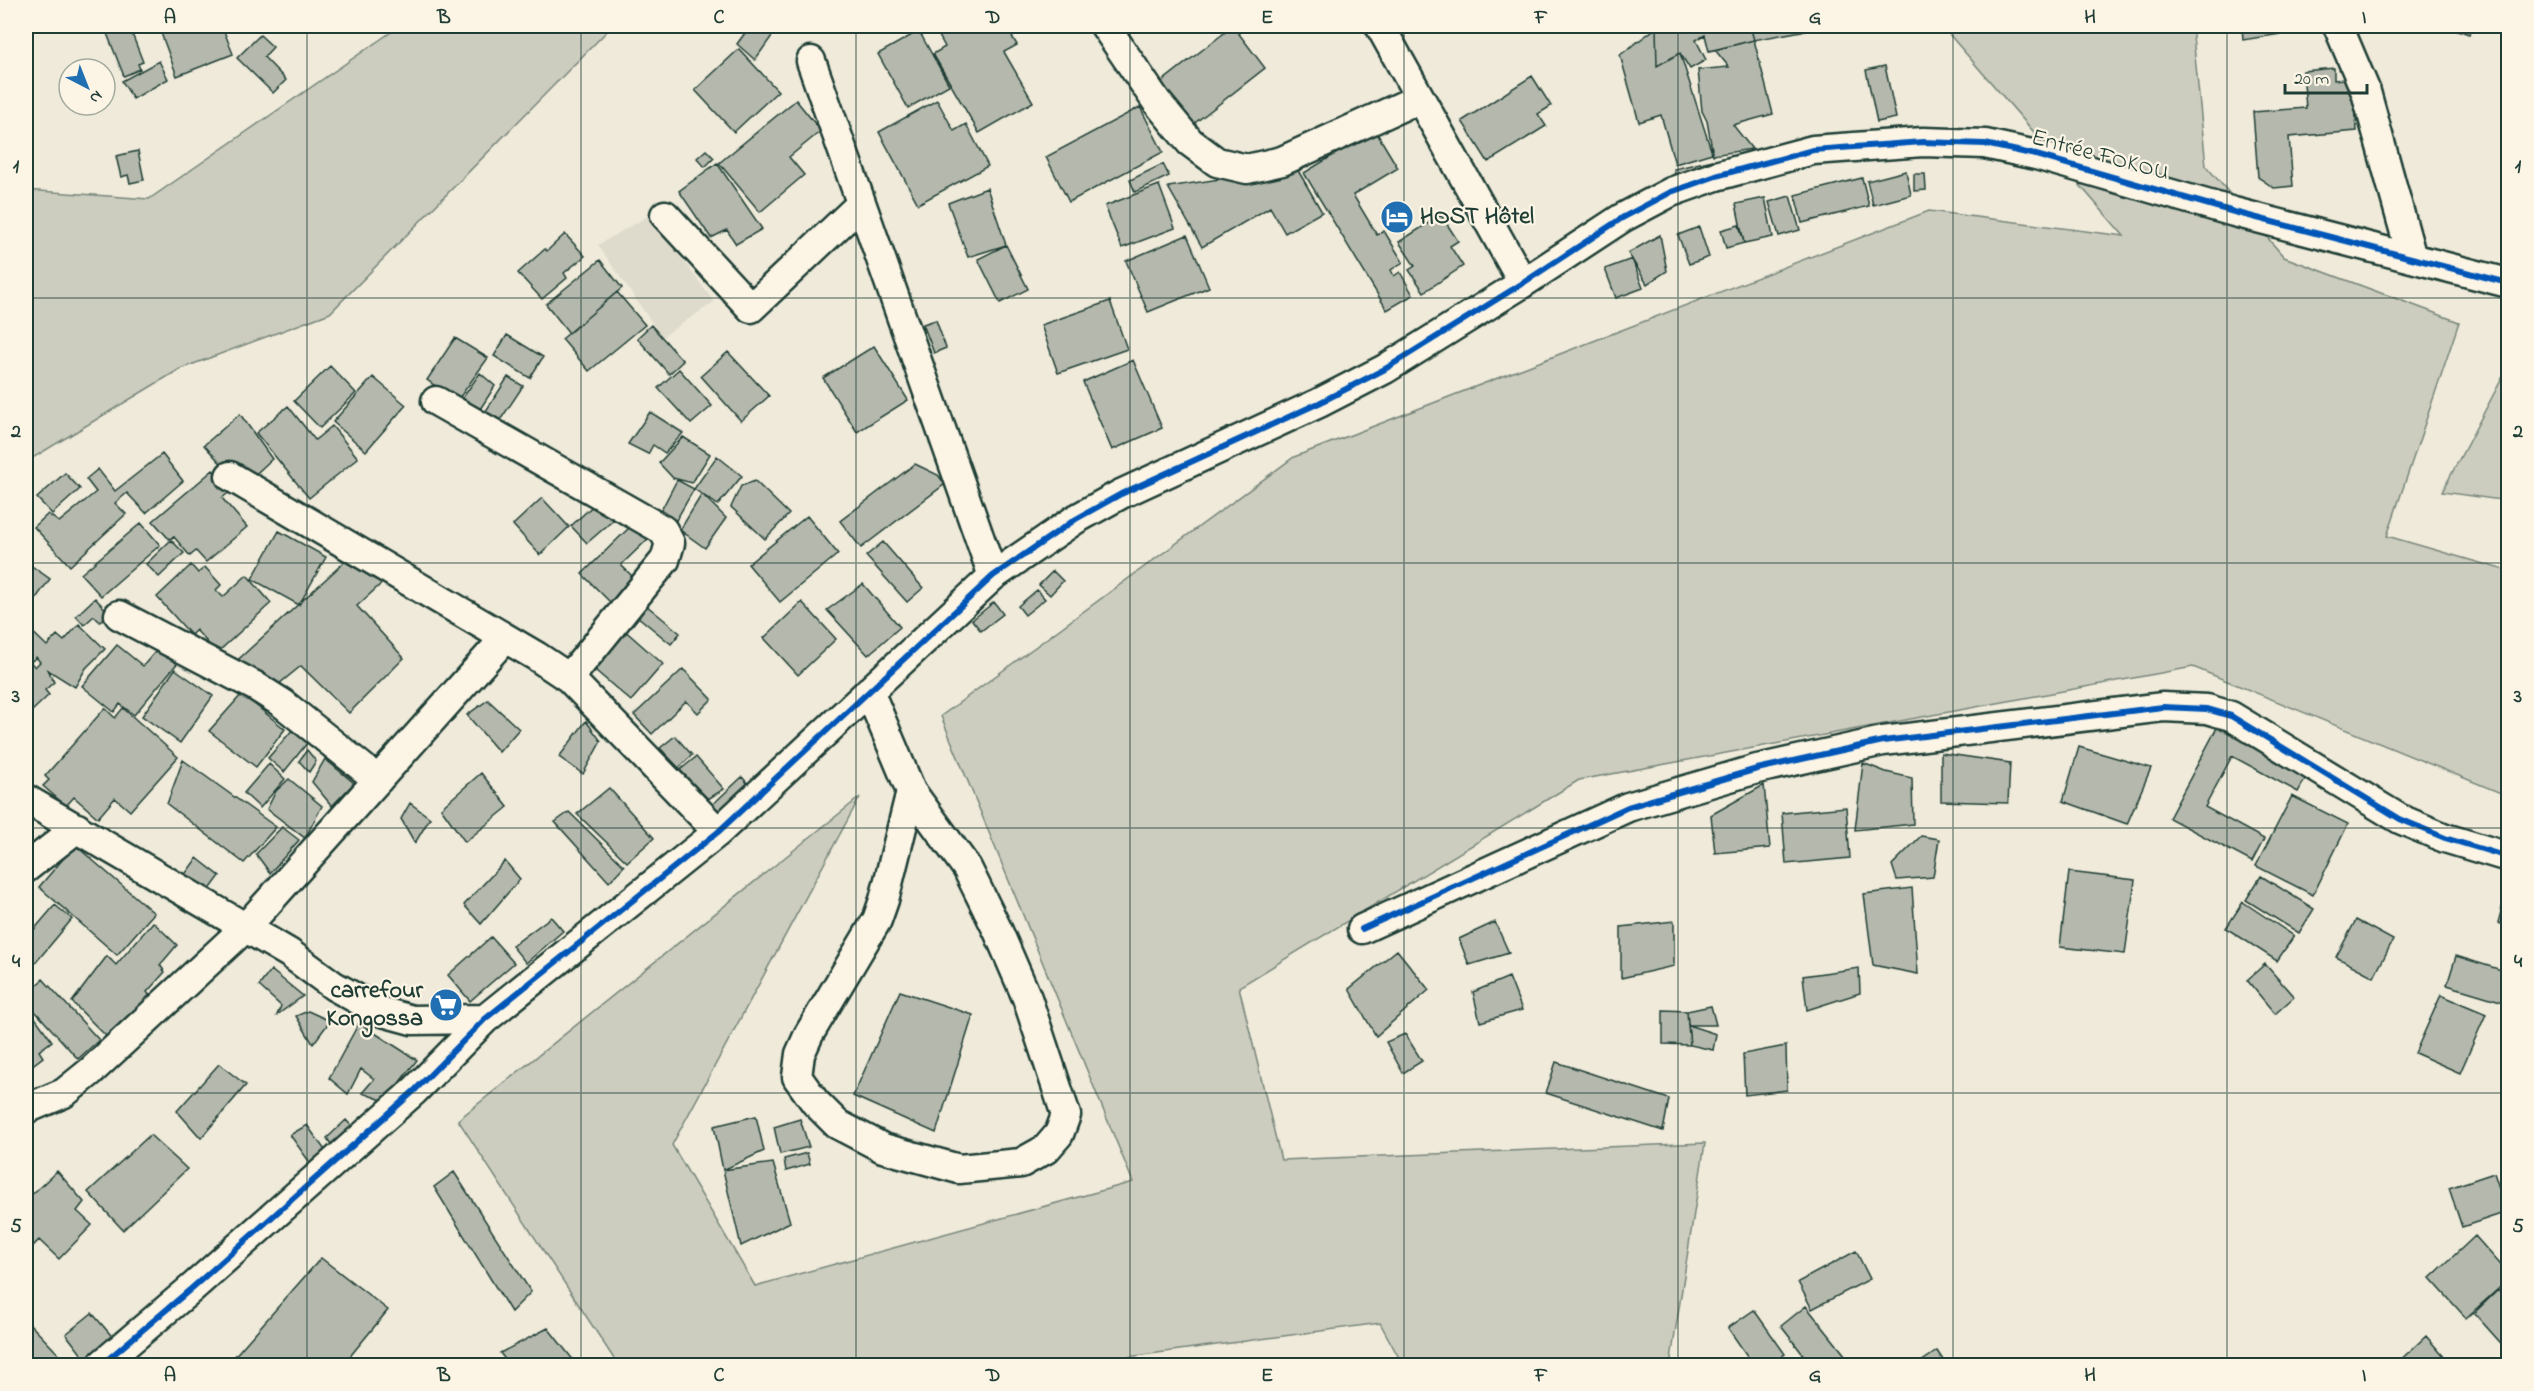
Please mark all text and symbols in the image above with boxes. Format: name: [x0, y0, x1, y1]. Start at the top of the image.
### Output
text: A: [164, 4, 176, 33]
text: B: [436, 4, 451, 33]
text: C: [714, 4, 725, 33]
text: D: [985, 4, 1000, 33]
text: E: [1261, 4, 1273, 33]
text: F: [1534, 4, 1548, 33]
text: G: [1809, 4, 1822, 33]
text: H: [2084, 4, 2096, 33]
text: I: [2362, 4, 2367, 33]
north arrow: [57, 57, 117, 117]
scale bar: [2285, 57, 2368, 95]
text: 20 m: [2294, 67, 2329, 93]
text: N: [84, 84, 108, 109]
street label: Entrée FOKOU: [2027, 121, 2173, 191]
text: 1: [13, 153, 20, 182]
text: 1: [2515, 153, 2522, 182]
hotel icon: HOST Hôtel: [1379, 199, 1415, 235]
place label: HOST Hôtel: [1420, 200, 1534, 235]
text: 2: [10, 418, 21, 447]
text: 2: [2512, 418, 2523, 447]
text: 3: [11, 683, 20, 712]
text: 3: [2513, 683, 2522, 712]
text: 4: [12, 948, 21, 977]
text: 4: [2514, 948, 2523, 977]
place label: carrefour Kongossa: [326, 974, 424, 1038]
supermarket icon: carrefour Kongossa: [428, 987, 464, 1023]
text: 5: [10, 1213, 22, 1242]
text: 5: [2512, 1213, 2524, 1242]
text: A: [164, 1362, 176, 1391]
text: B: [436, 1362, 451, 1391]
text: C: [714, 1362, 725, 1391]
text: D: [985, 1362, 1000, 1391]
text: E: [1261, 1362, 1273, 1391]
text: F: [1534, 1362, 1548, 1391]
text: G: [1809, 1362, 1822, 1391]
text: H: [2084, 1362, 2096, 1391]
text: I: [2362, 1362, 2367, 1391]

